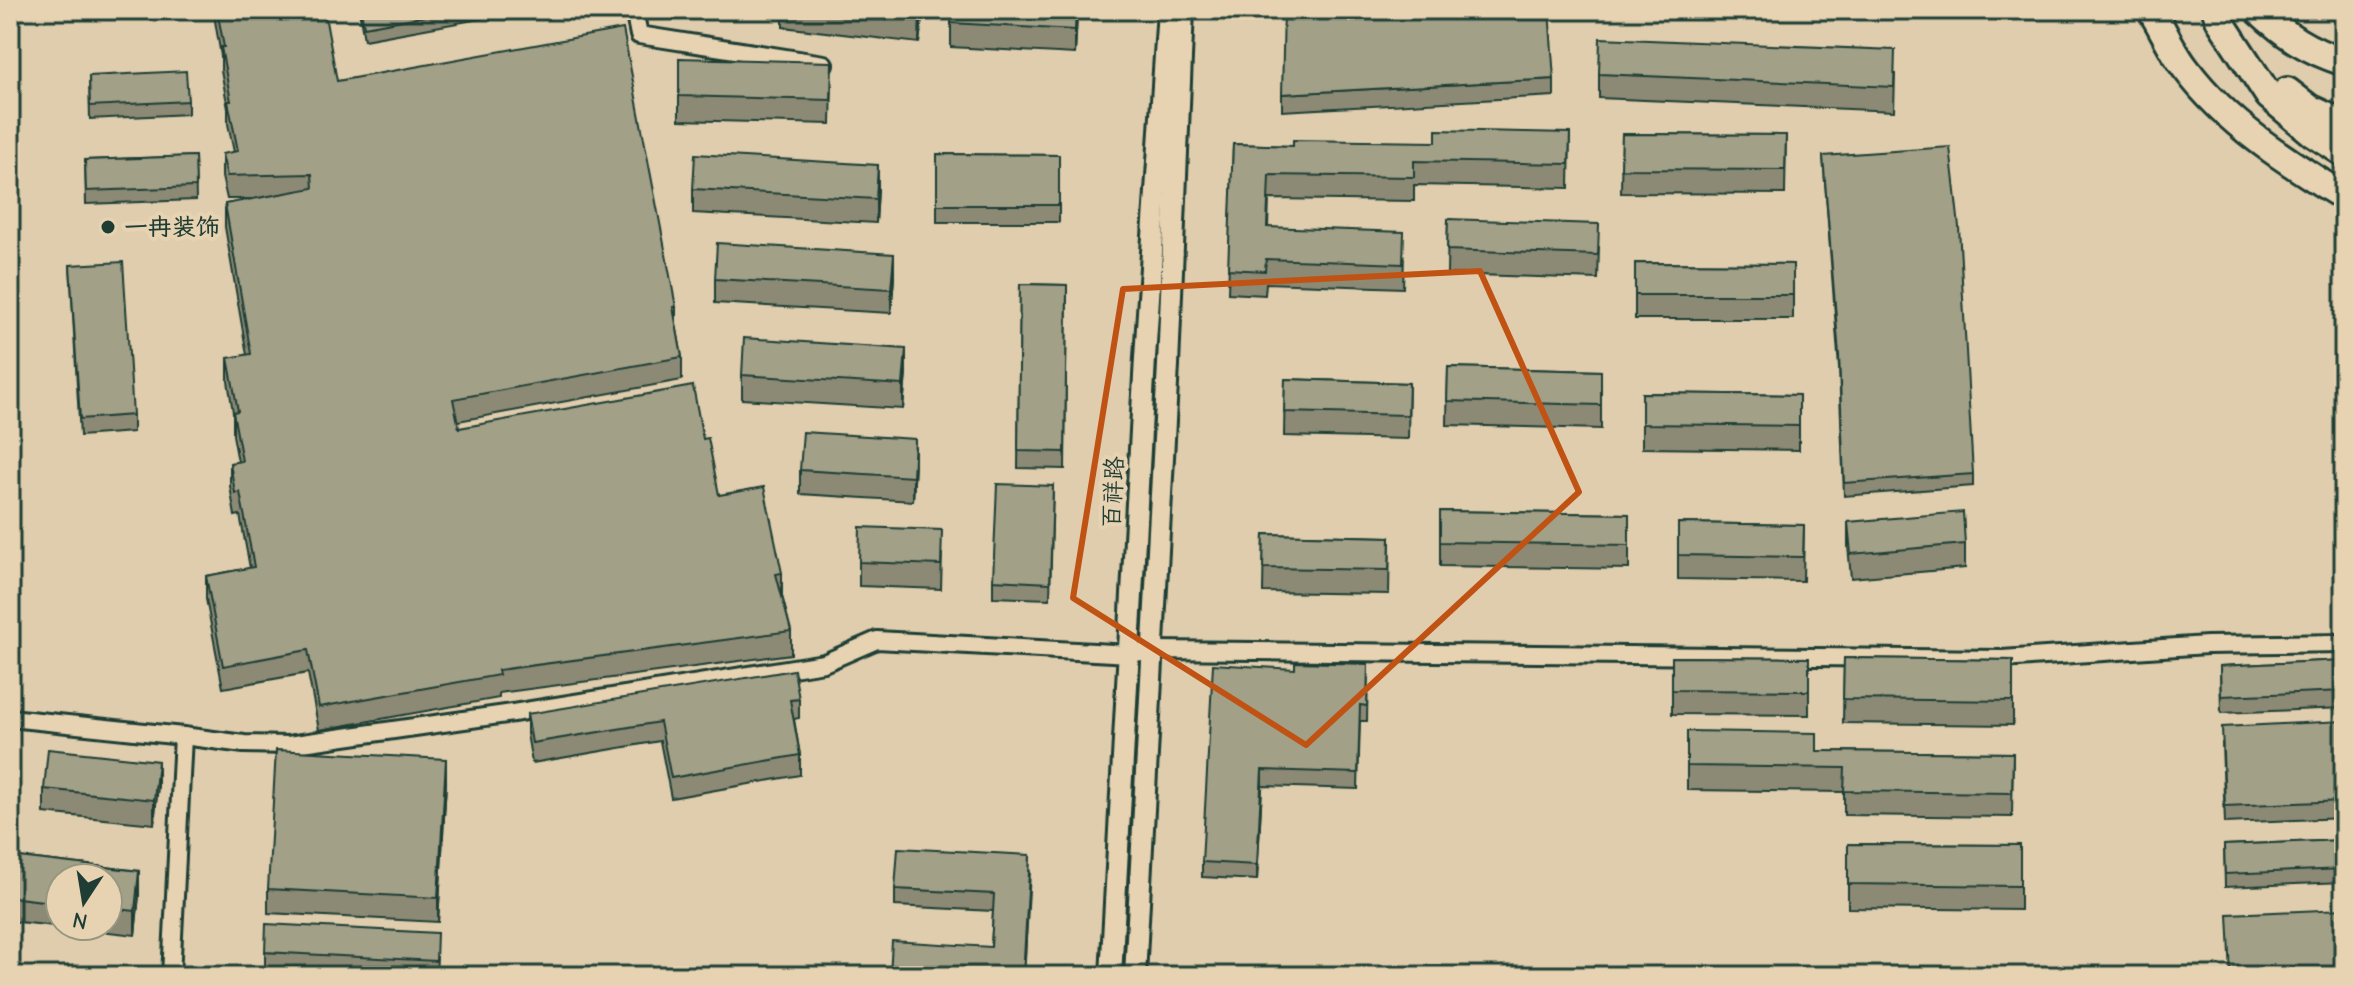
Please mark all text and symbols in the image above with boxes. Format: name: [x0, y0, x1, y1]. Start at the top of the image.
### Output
place label: 一冉装饰: [124, 213, 220, 241]
marker: 一冉装饰: [99, 218, 117, 236]
street label: 百祥路: [1097, 455, 1129, 529]
north arrow: [44, 862, 124, 942]
text: N: [70, 906, 90, 935]

